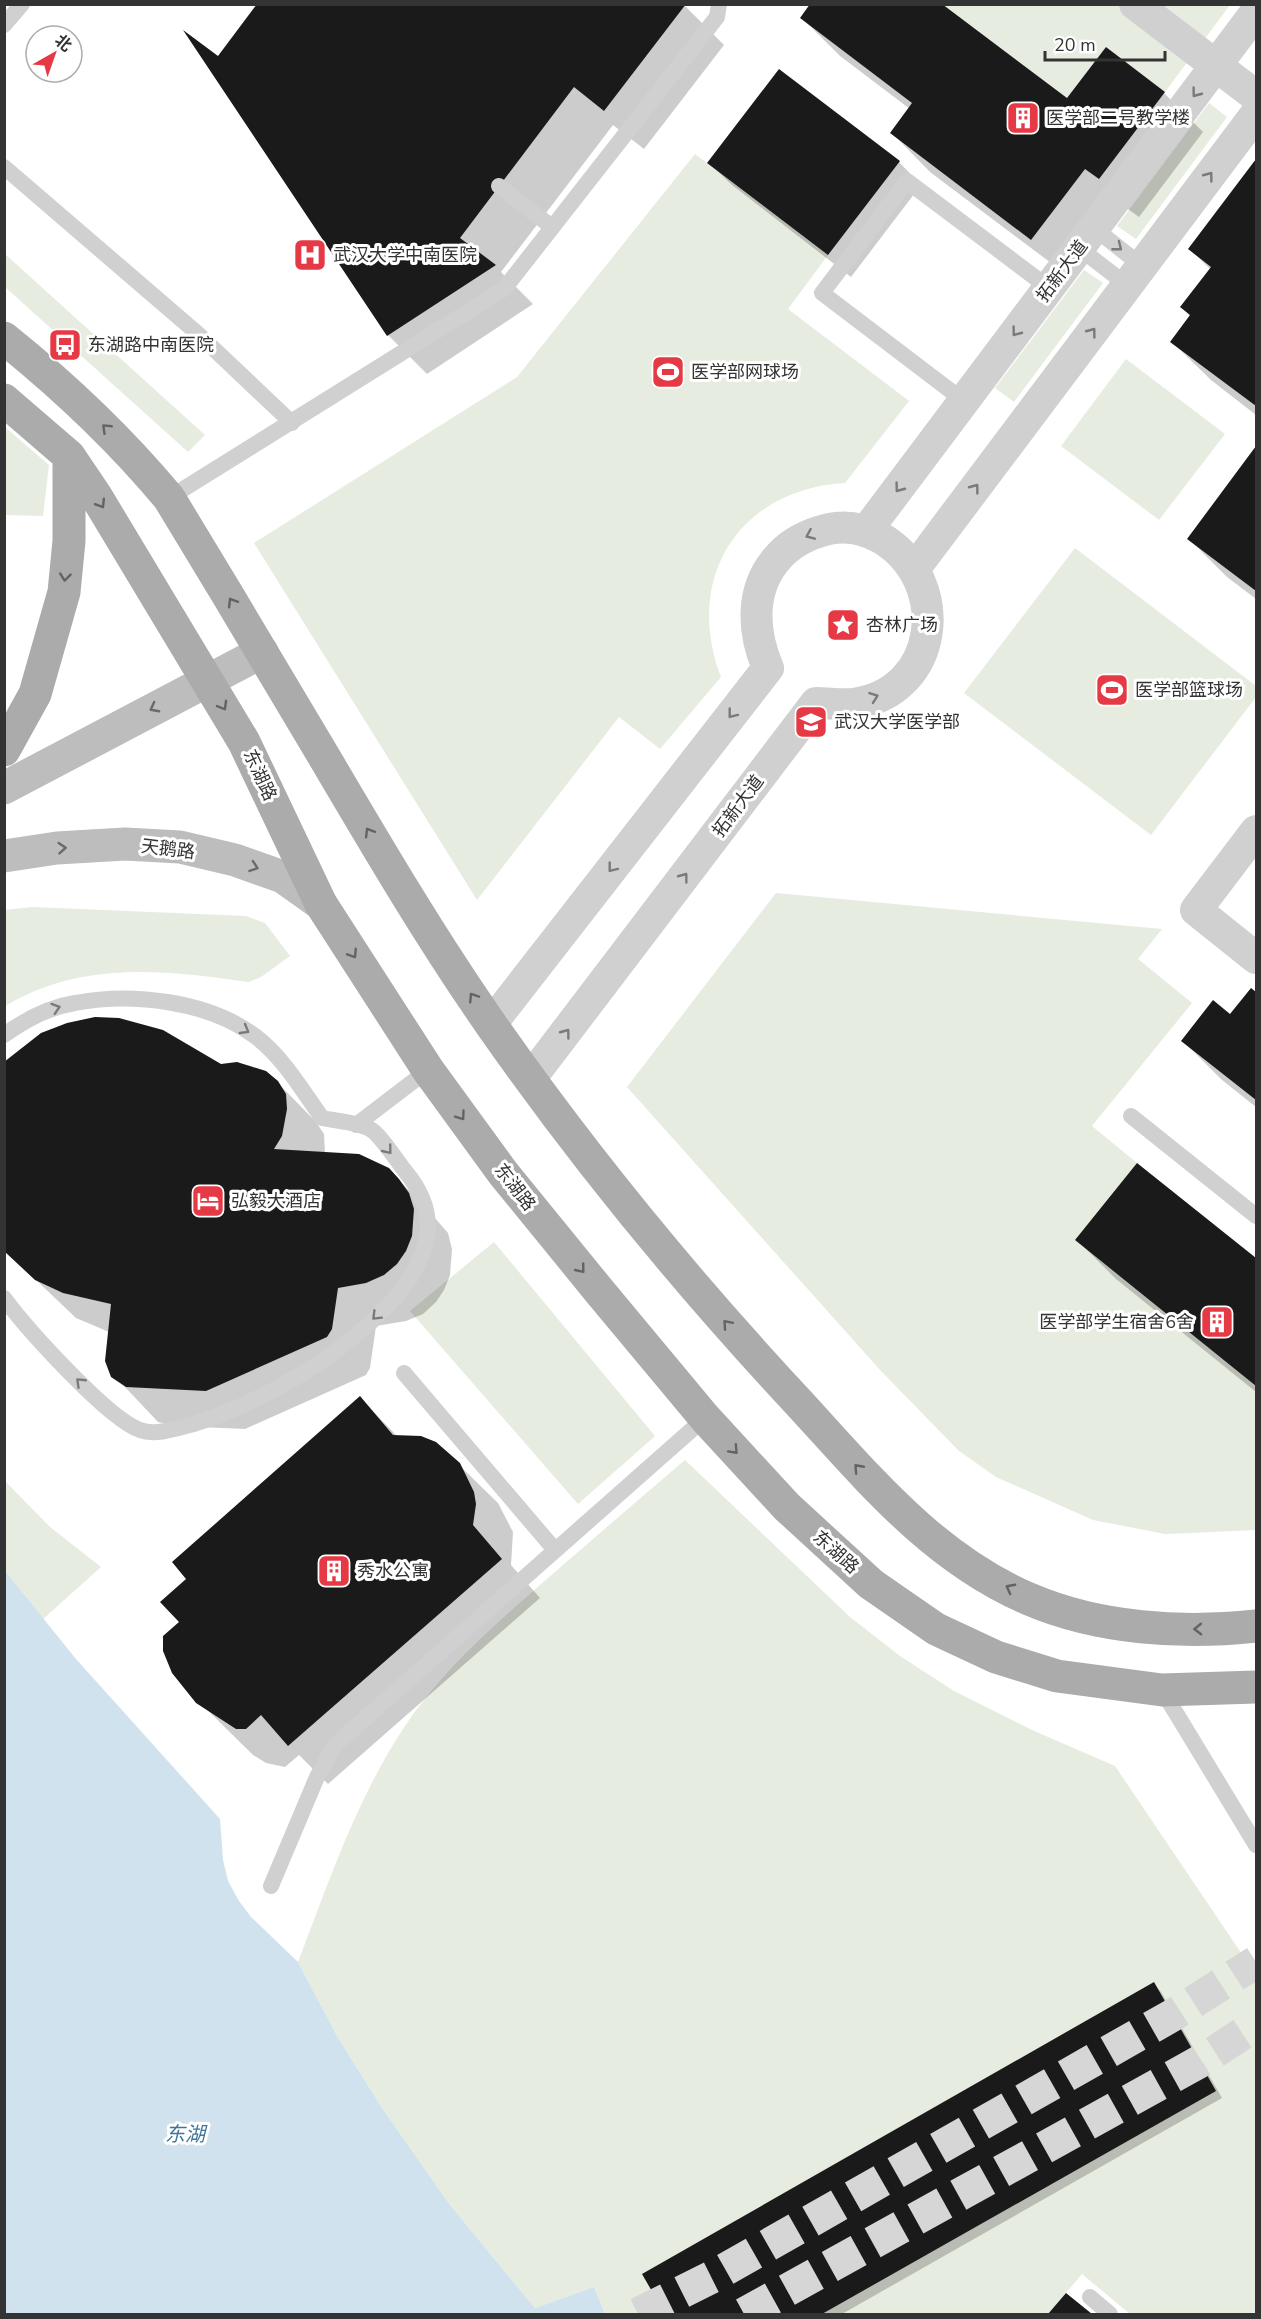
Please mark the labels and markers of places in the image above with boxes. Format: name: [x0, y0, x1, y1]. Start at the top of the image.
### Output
building icon: 医学部二号教学楼: [1005, 100, 1041, 136]
place label: 医学部二号教学楼: [1046, 106, 1190, 130]
hospital icon: 武汉大学中南医院: [292, 237, 328, 273]
place label: 武汉大学中南医院: [333, 243, 477, 267]
bus stop icon: 东湖路中南医院: [47, 327, 83, 363]
place label: 东湖路中南医院: [88, 333, 214, 357]
sports icon: 医学部网球场: [650, 354, 686, 390]
place label: 医学部网球场: [691, 360, 799, 384]
place icon: 杏林广场: [825, 607, 861, 643]
place label: 杏林广场: [866, 613, 938, 637]
sports icon: 医学部篮球场: [1094, 672, 1130, 708]
place label: 医学部篮球场: [1135, 678, 1243, 702]
school or university icon: 武汉大学医学部: [793, 704, 829, 740]
place label: 武汉大学医学部: [834, 710, 960, 734]
hotel icon: 弘毅大酒店: [190, 1183, 226, 1219]
place label: 弘毅大酒店: [231, 1189, 321, 1213]
building icon: 医学部学生宿舍6舍: [1199, 1304, 1235, 1340]
place label: 医学部学生宿舍6舍: [1039, 1310, 1194, 1334]
building icon: 秀水公寓: [316, 1553, 352, 1589]
place label: 秀水公寓: [357, 1559, 429, 1583]

